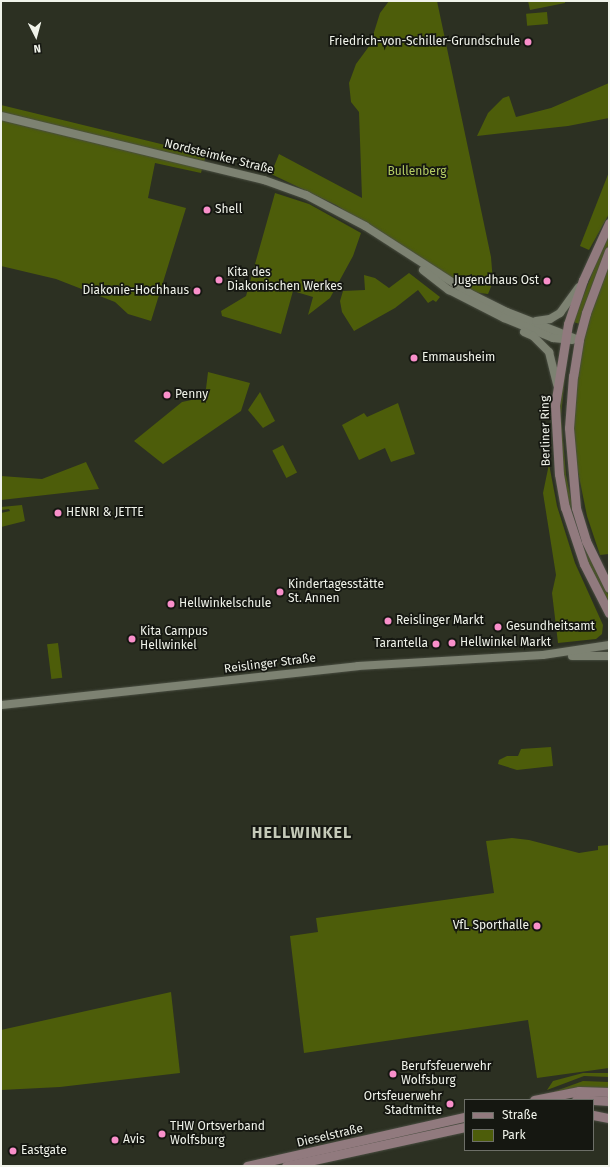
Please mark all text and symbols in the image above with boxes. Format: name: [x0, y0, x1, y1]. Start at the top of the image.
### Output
north arrow: [16, 16, 56, 56]
place label: Friedrich-von-Schiller-Grundschule: [329, 35, 520, 49]
marker: Friedrich-von-Schiller-Grundschule: [523, 37, 533, 47]
text: N: [33, 42, 42, 55]
street label: Nordsteimker Straße: [163, 136, 275, 178]
park label: Bullenberg: [387, 165, 447, 179]
place label: Shell: [215, 203, 242, 217]
marker: Shell: [202, 205, 212, 215]
place label: Kita des Diakonischen Werkes: [227, 266, 342, 294]
place label: Jugendhaus Ost: [454, 274, 539, 288]
marker: Kita des Diakonischen Werkes: [214, 275, 224, 285]
marker: Jugendhaus Ost: [542, 276, 552, 286]
place label: Diakonie-Hochhaus: [82, 284, 189, 298]
marker: Diakonie-Hochhaus: [192, 286, 202, 296]
place label: Emmausheim: [422, 351, 495, 365]
marker: Emmausheim: [409, 353, 419, 363]
place label: Penny: [175, 388, 208, 402]
marker: Penny: [162, 390, 172, 400]
street label: Berliner Ring: [538, 396, 554, 466]
place label: HENRI & JETTE: [66, 506, 144, 520]
marker: HENRI & JETTE: [53, 508, 63, 518]
place label: Kindertagesstätte St. Annen: [288, 578, 384, 606]
marker: Kindertagesstätte St. Annen: [275, 587, 285, 597]
place label: Hellwinkelschule: [179, 597, 271, 611]
marker: Hellwinkelschule: [166, 599, 176, 609]
place label: Reislinger Markt: [396, 614, 484, 628]
marker: Reislinger Markt: [383, 616, 393, 626]
place label: Gesundheitsamt: [506, 620, 595, 634]
marker: Gesundheitsamt: [493, 622, 503, 632]
place label: Kita Campus Hellwinkel: [140, 625, 208, 653]
marker: Kita Campus Hellwinkel: [127, 634, 137, 644]
place label: Hellwinkel Markt: [460, 636, 551, 650]
place label: Tarantella: [374, 637, 428, 651]
marker: Hellwinkel Markt: [447, 638, 457, 648]
marker: Tarantella: [431, 639, 441, 649]
street label: Reislinger Straße: [223, 651, 317, 677]
district label: HELLWINKEL: [252, 823, 352, 843]
place label: VfL Sporthalle: [453, 919, 529, 933]
marker: VfL Sporthalle: [532, 921, 542, 931]
place label: Berufsfeuerwehr Wolfsburg: [401, 1060, 491, 1088]
marker: Berufsfeuerwehr Wolfsburg: [388, 1069, 398, 1079]
place label: Ortsfeuerwehr Stadtmitte: [364, 1090, 442, 1118]
marker: Ortsfeuerwehr Stadtmitte: [445, 1099, 455, 1109]
legend: [464, 1099, 594, 1151]
text: Straße: [502, 1108, 537, 1122]
place label: THW Ortsverband Wolfsburg: [170, 1120, 265, 1148]
street label: Dieselstraße: [295, 1121, 365, 1151]
text: Park: [502, 1128, 526, 1142]
marker: THW Ortsverband Wolfsburg: [157, 1129, 167, 1139]
place label: Avis: [123, 1133, 145, 1147]
marker: Avis: [110, 1135, 120, 1145]
place label: Eastgate: [21, 1144, 67, 1158]
marker: Eastgate: [8, 1146, 18, 1156]

